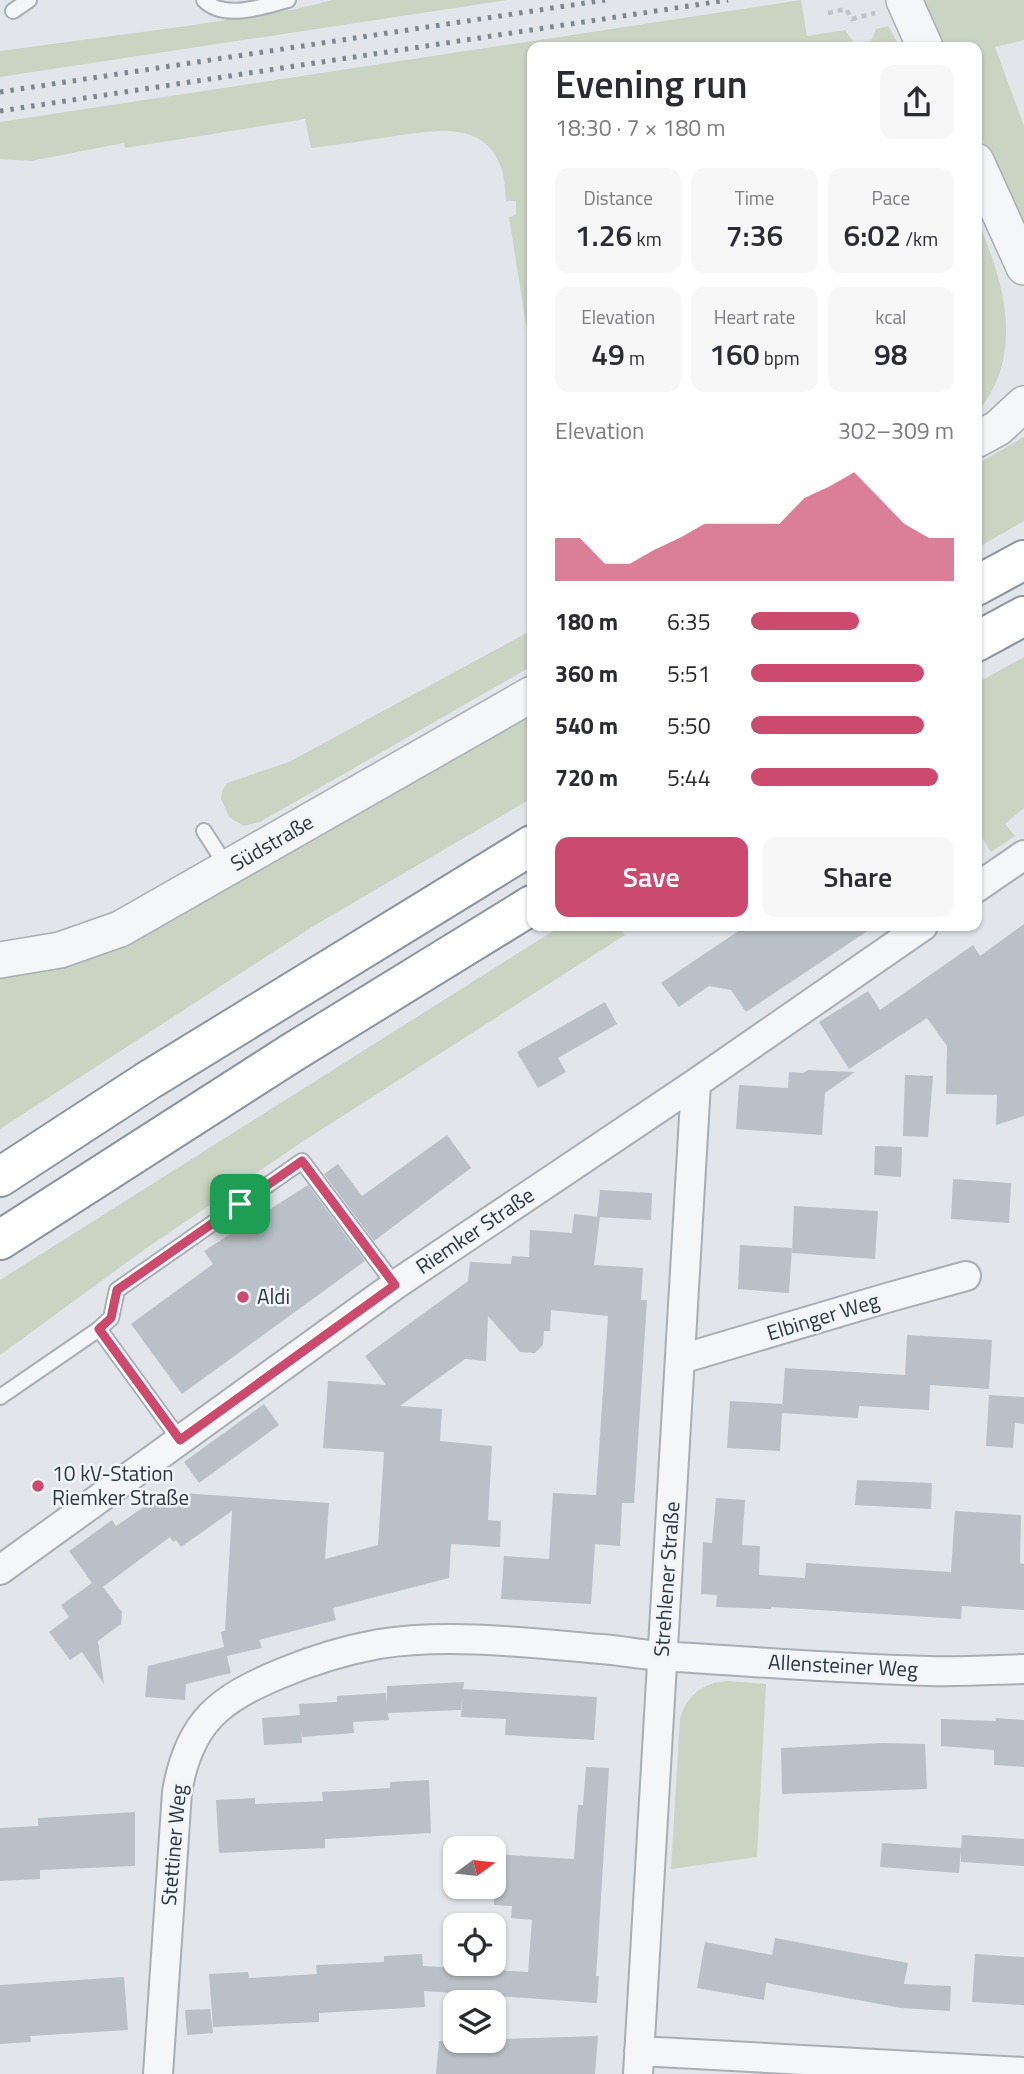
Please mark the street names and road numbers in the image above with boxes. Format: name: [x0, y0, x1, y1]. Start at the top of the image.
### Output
street label: Südstraße: [224, 805, 319, 879]
street label: Riemker Straße: [409, 1179, 540, 1282]
street label: Elbinger Weg: [762, 1284, 883, 1348]
street label: Strehlener Straße: [645, 1500, 687, 1658]
street label: Allensteiner Weg: [767, 1645, 919, 1685]
street label: Stettiner Weg: [152, 1783, 194, 1907]

